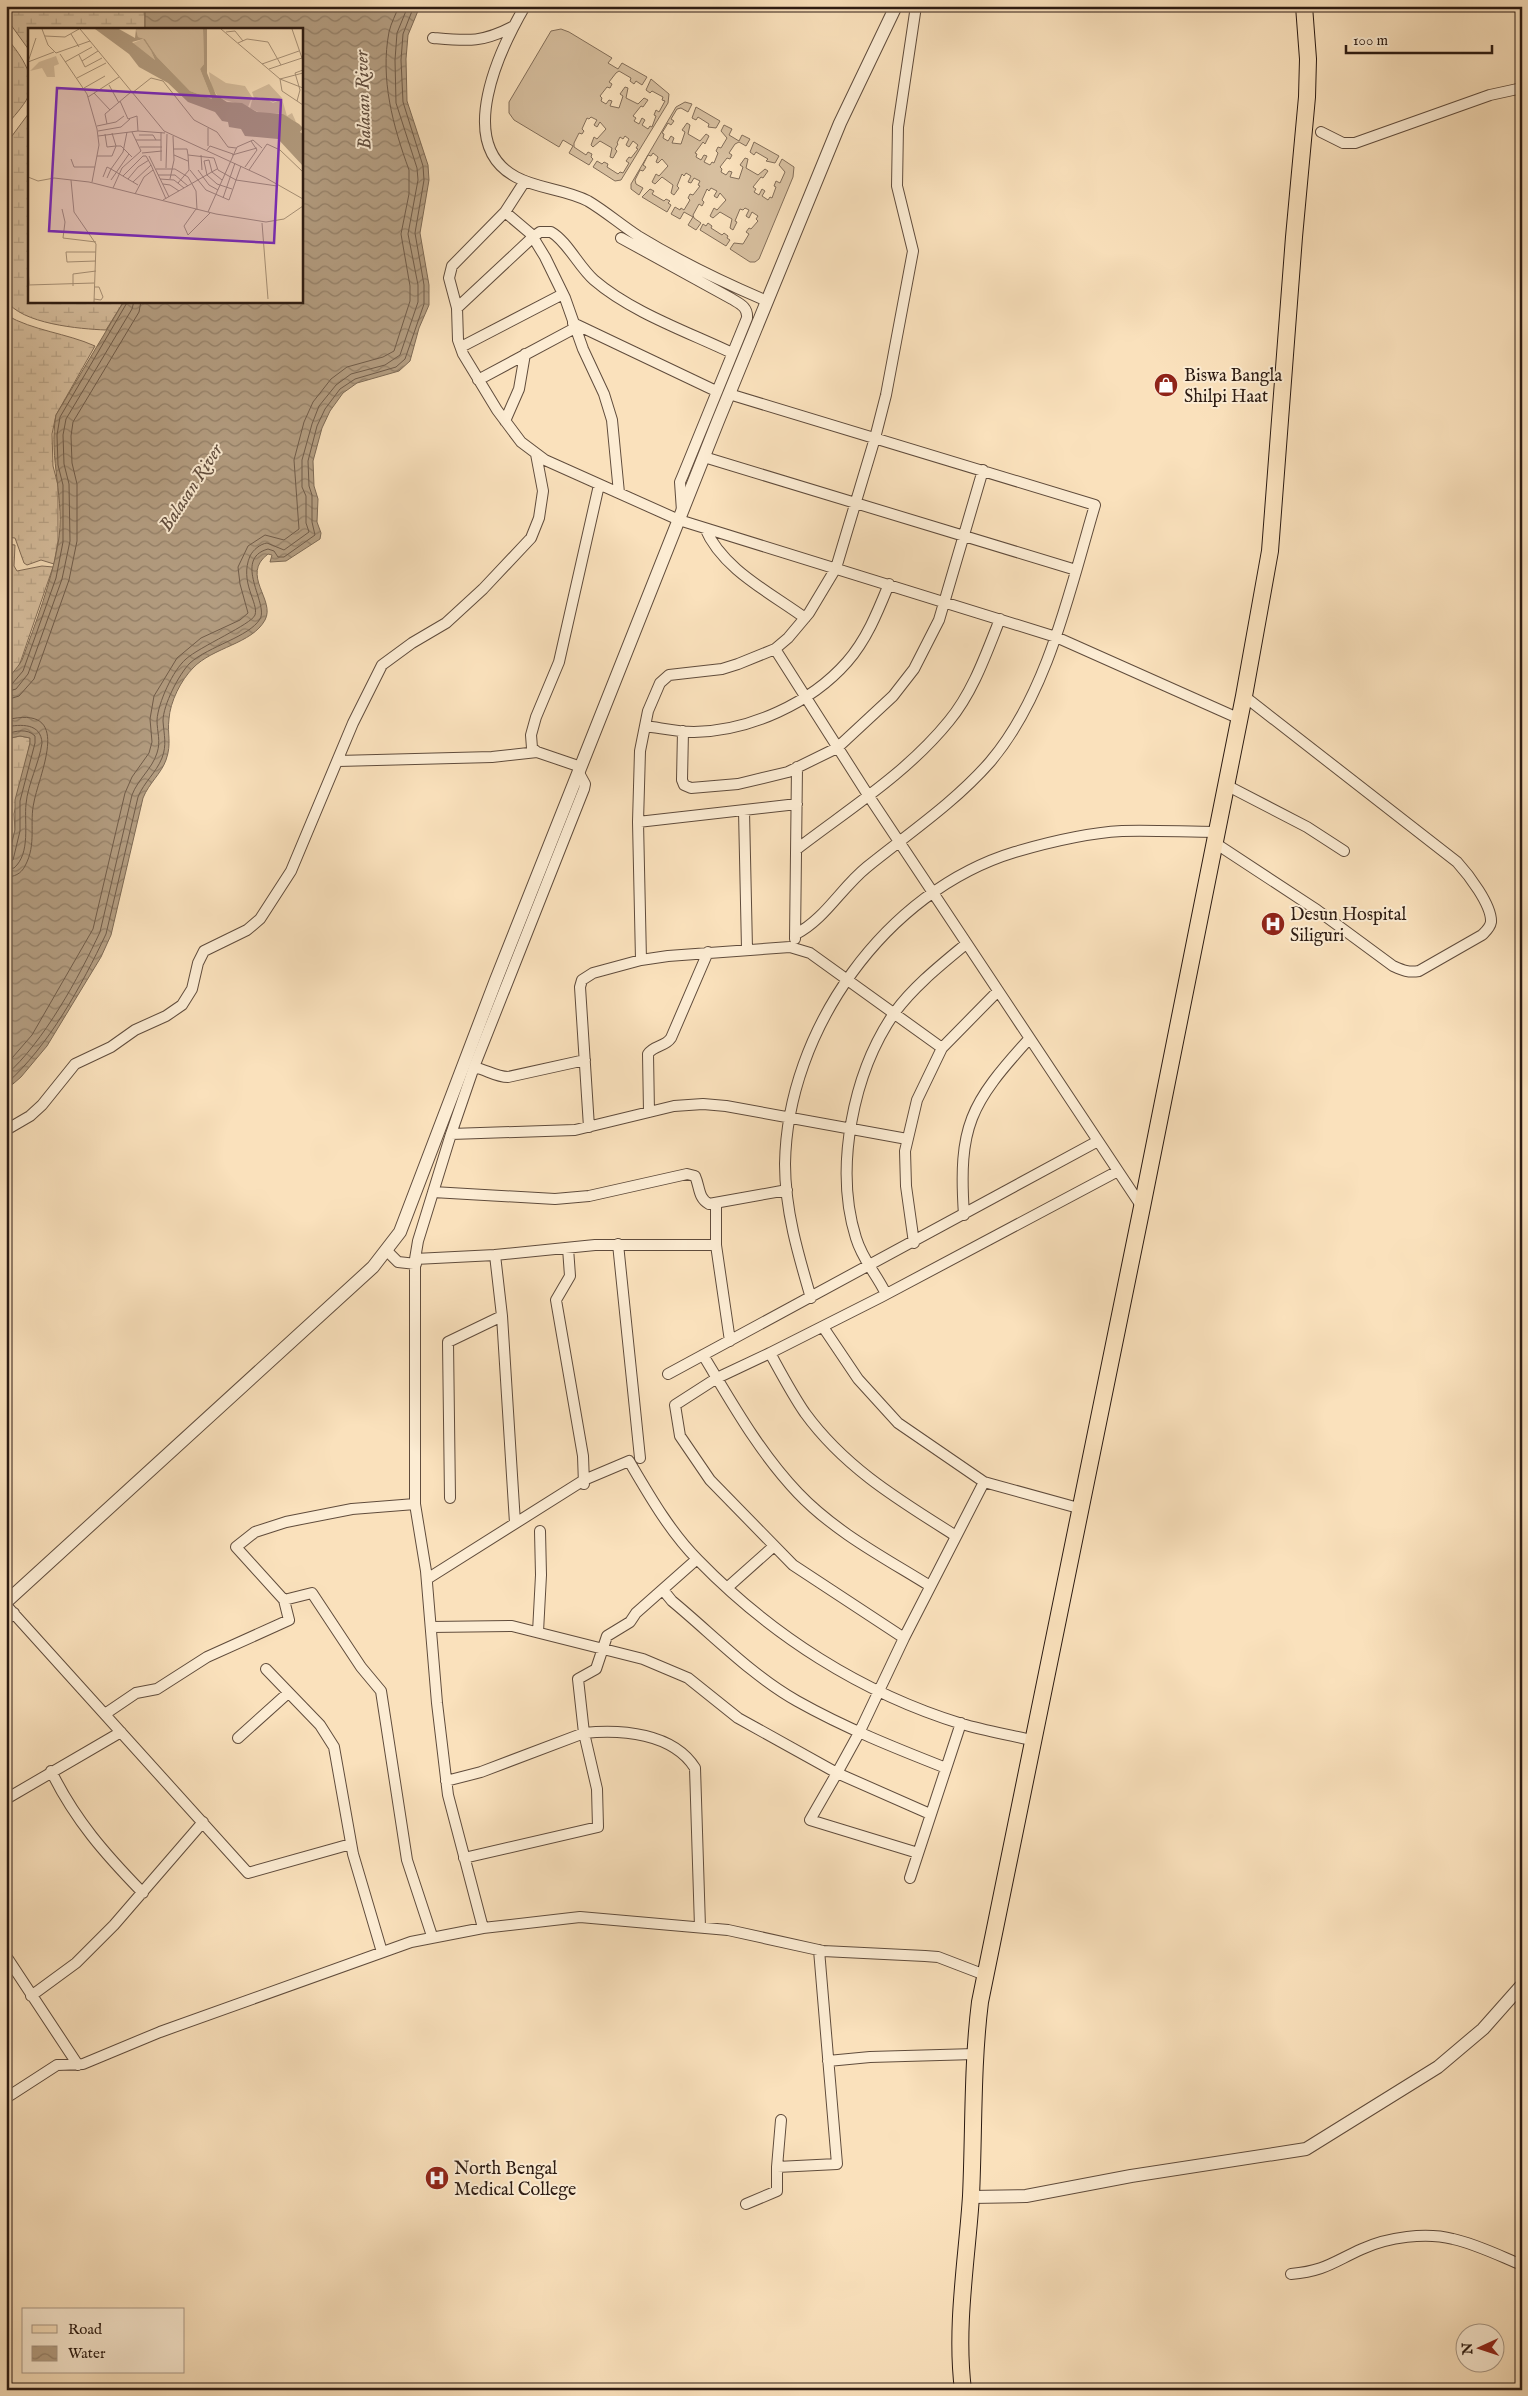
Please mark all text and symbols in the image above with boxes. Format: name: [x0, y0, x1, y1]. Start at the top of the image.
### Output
scale bar: [1346, 22, 1492, 54]
inset map: [28, 28, 302, 302]
text: 100 m: [1353, 31, 1389, 50]
water label: Balasan River: [350, 48, 378, 150]
place label: Biswa Bangla Shilpi Haat: [1184, 365, 1283, 409]
shop icon: Biswa Bangla Shilpi Haat: [1153, 372, 1179, 398]
water label: Balasan River: [155, 439, 230, 536]
place label: Desun Hospital Siliguri: [1290, 904, 1406, 948]
hospital icon: Desun Hospital Siliguri: [1260, 911, 1286, 937]
place label: North Bengal Medical College: [454, 2158, 576, 2202]
hospital icon: North Bengal Medical College: [424, 2165, 450, 2191]
legend: [22, 2308, 185, 2374]
text: Road: [68, 2320, 103, 2339]
north arrow: [1456, 2324, 1506, 2374]
text: N: [1459, 2342, 1477, 2356]
text: Water: [68, 2344, 106, 2363]

